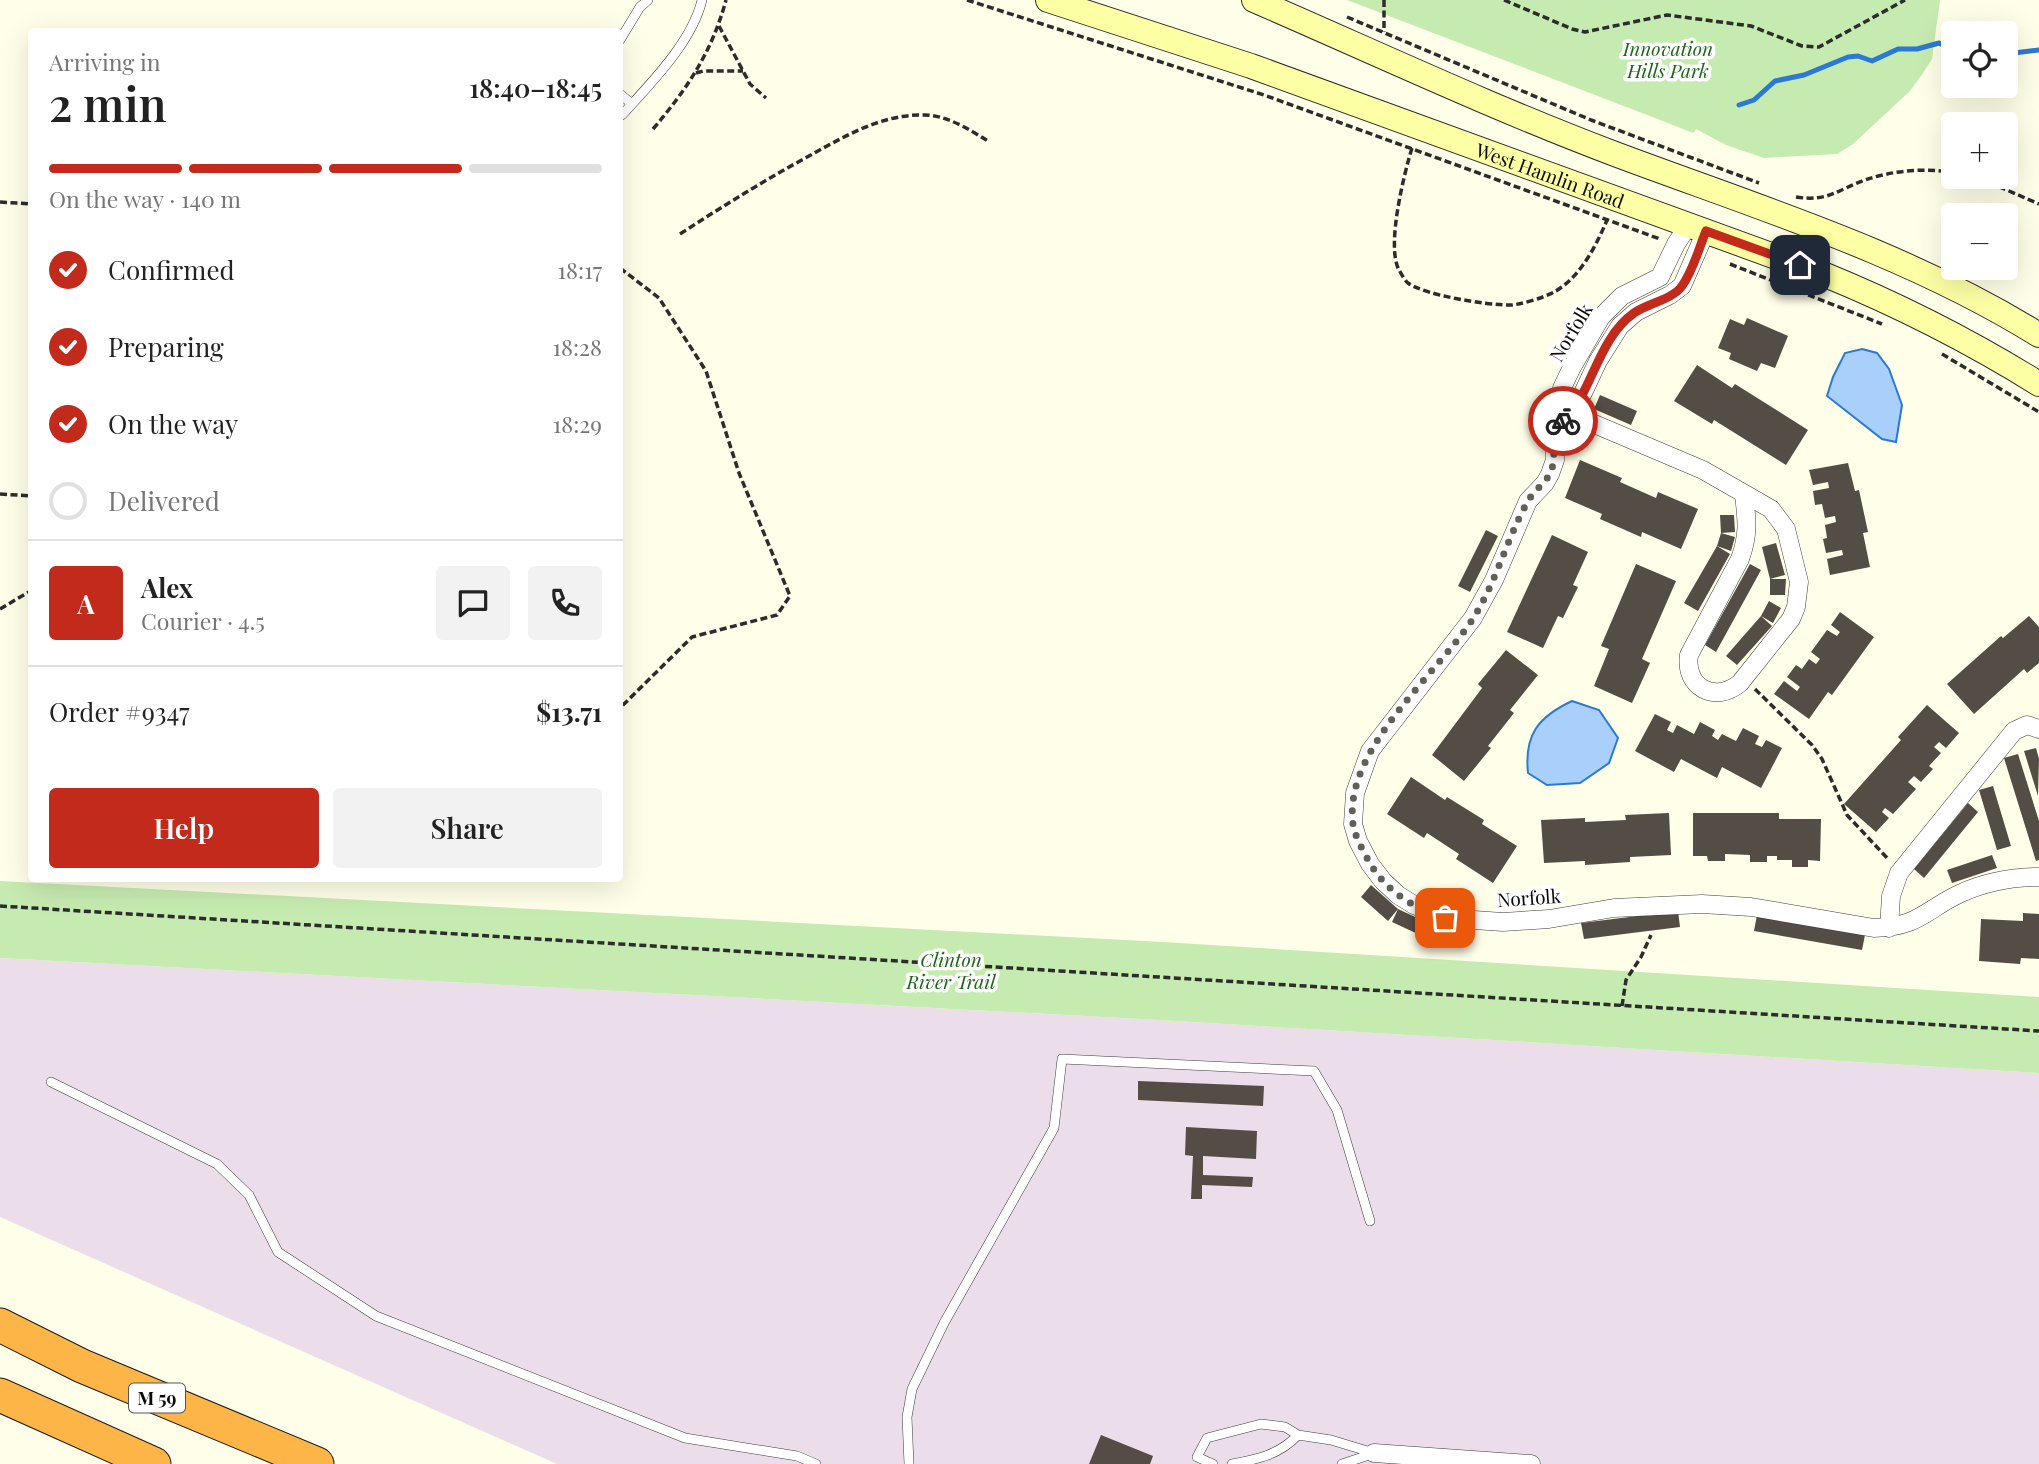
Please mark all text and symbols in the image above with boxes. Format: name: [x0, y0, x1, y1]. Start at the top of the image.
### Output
map controls: [1941, 21, 2018, 280]
button: locate: [1941, 21, 2018, 98]
park label: Innovation Hills Park: [1622, 35, 1713, 83]
text: Arriving in: [49, 46, 161, 77]
text: 18:40–18:45: [469, 70, 602, 105]
text: 2 min: [49, 72, 167, 134]
button: +: [1941, 112, 2018, 189]
street label: West Hamlin Road: [1472, 136, 1628, 214]
text: On the way · 140 m: [49, 183, 241, 214]
button: −: [1941, 203, 2018, 280]
pin: [1770, 235, 1830, 295]
icon: home: [1781, 246, 1819, 284]
icon: check: [49, 251, 87, 289]
text: Confirmed: [108, 252, 235, 287]
text: 18:17: [558, 254, 602, 285]
street label: Norfolk: [1542, 297, 1598, 366]
icon: check: [49, 328, 87, 366]
text: Preparing: [108, 329, 224, 364]
text: 18:28: [552, 331, 602, 362]
courier: [1528, 386, 1598, 456]
icon: bike: [1544, 402, 1582, 440]
icon: check: [49, 405, 87, 443]
text: On the way: [108, 406, 238, 441]
text: 18:29: [553, 408, 602, 439]
text: Delivered: [108, 483, 220, 518]
button: chat: [436, 566, 510, 640]
button: phone: [528, 566, 602, 640]
text: Alex: [141, 570, 193, 605]
text: A: [77, 586, 95, 621]
text: Courier · 4.5: [141, 605, 265, 636]
text: Order #9347: [49, 694, 190, 729]
text: $13.71: [536, 694, 602, 729]
button: Help: [49, 788, 319, 868]
button: Share: [333, 788, 602, 868]
street label: Norfolk: [1496, 882, 1562, 912]
pin: [1415, 888, 1475, 948]
icon: bag: [1426, 899, 1464, 937]
park label: Clinton River Trail: [905, 946, 996, 994]
road number: M 59: [129, 1384, 185, 1413]

